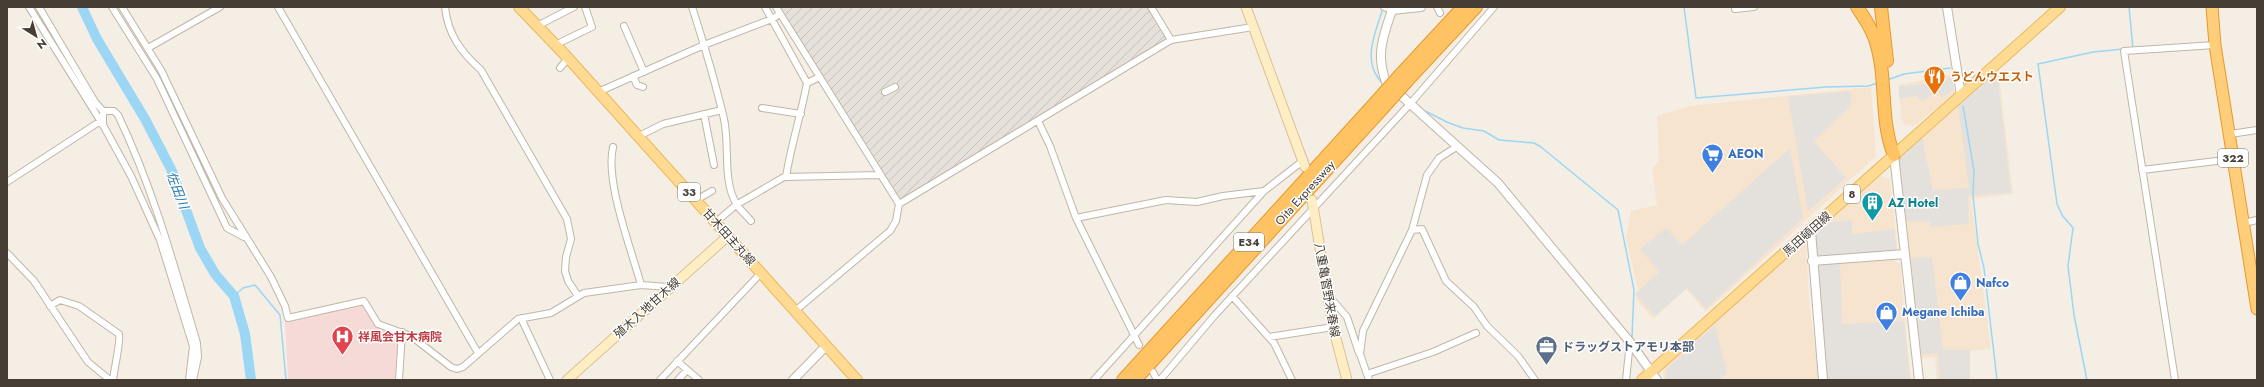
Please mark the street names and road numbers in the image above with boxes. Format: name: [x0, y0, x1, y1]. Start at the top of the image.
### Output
road number: 322: [2218, 149, 2248, 167]
street label: Oita Expressway: [1271, 156, 1340, 230]
road number: 33: [678, 183, 700, 201]
road number: 8: [1844, 185, 1860, 203]
street label: 甘木田主丸線: [698, 204, 760, 270]
street label: 馬田頓田線: [1779, 207, 1835, 261]
road number: E34: [1234, 233, 1264, 251]
street label: 八重亀菅野来春線: [1310, 241, 1344, 339]
street label: 殖木入地甘木線: [610, 273, 684, 343]

